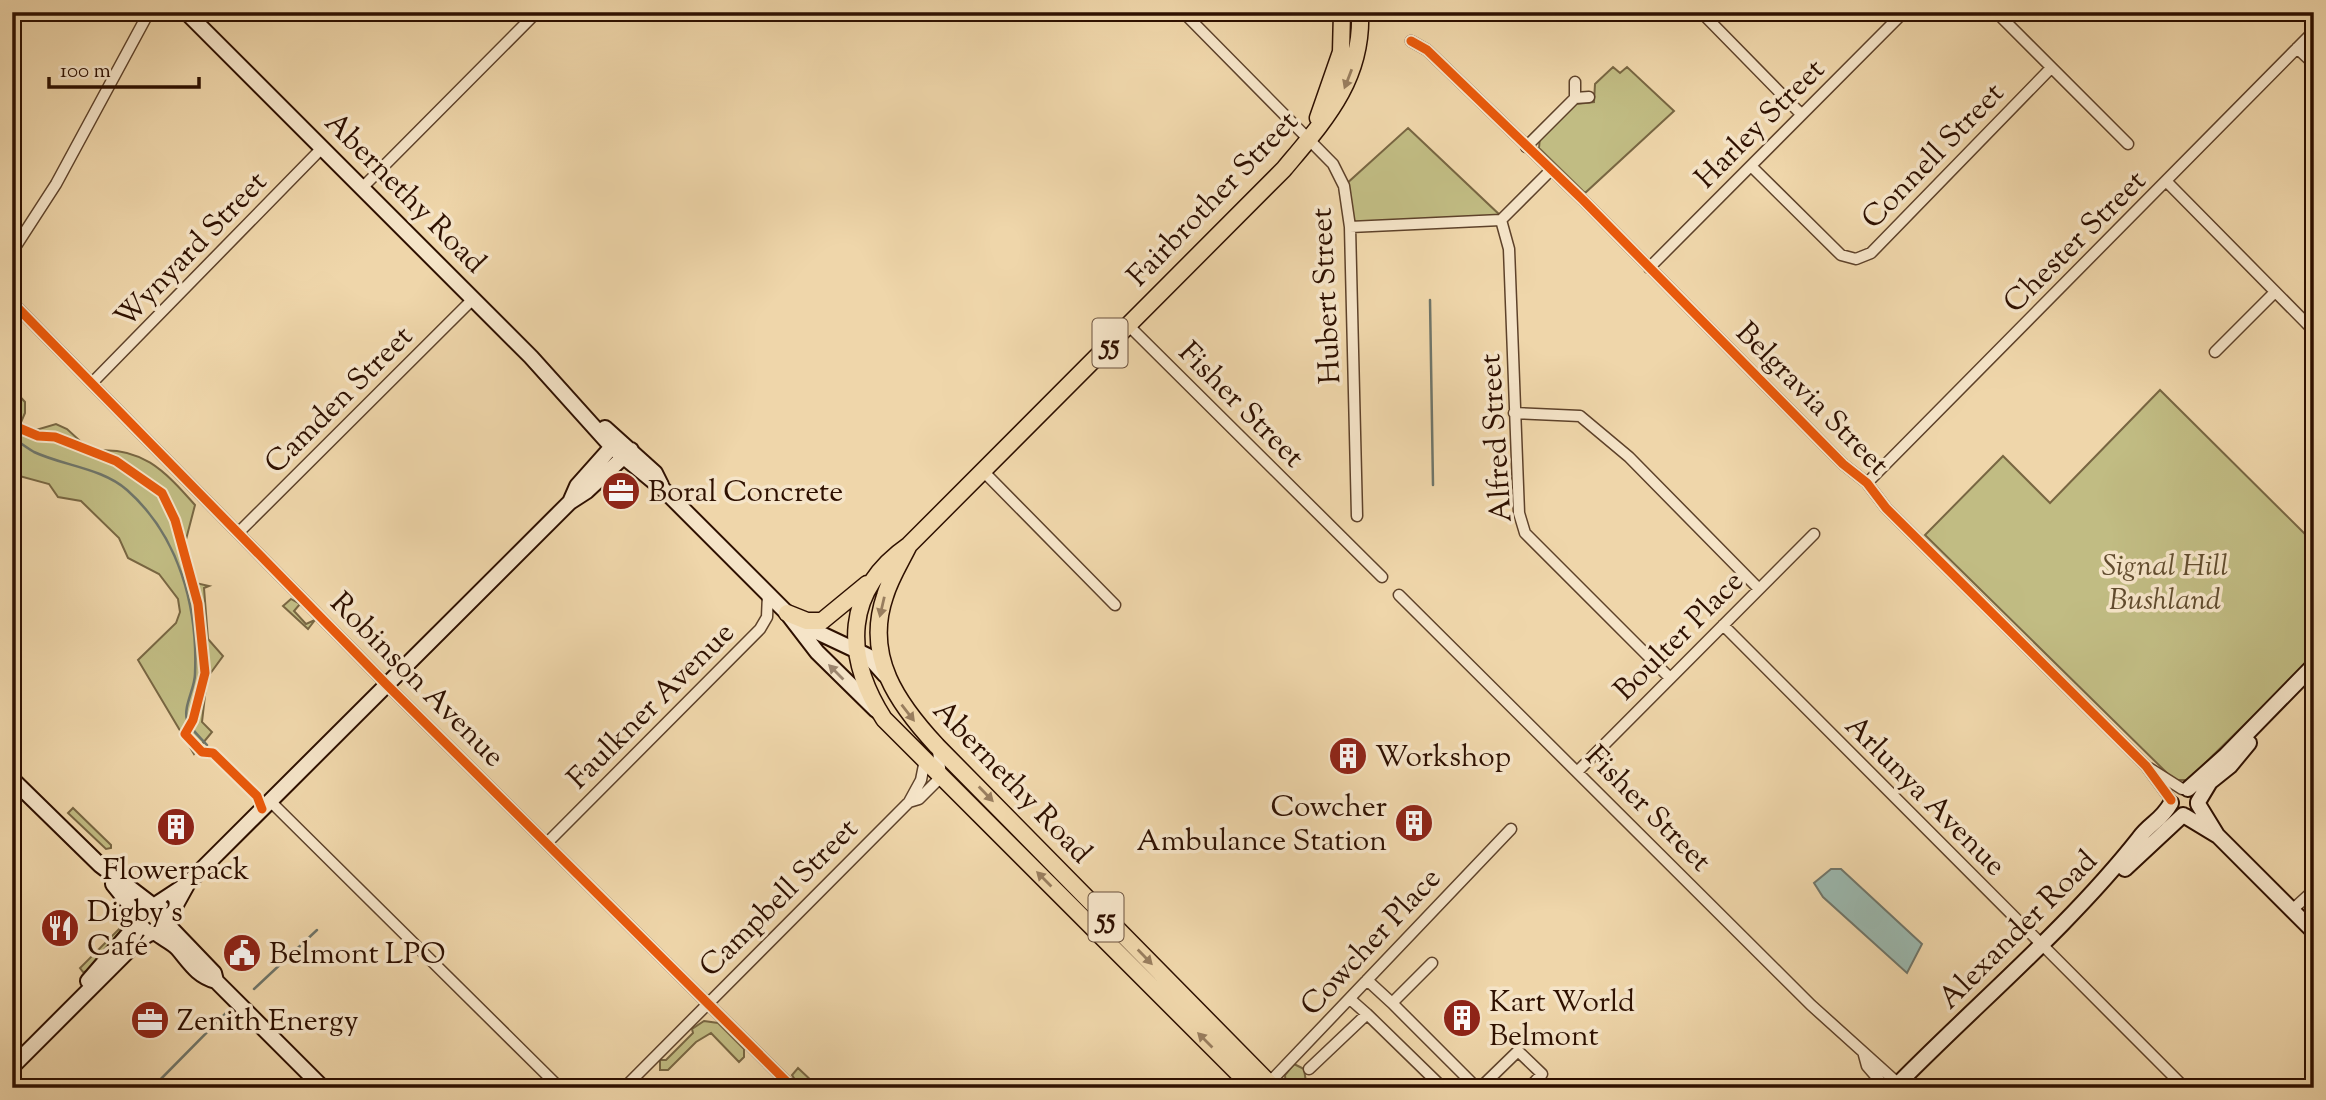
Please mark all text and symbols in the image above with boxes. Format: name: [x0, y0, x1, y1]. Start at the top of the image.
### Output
scale bar: [49, 46, 200, 90]
street label: Harley Street: [1686, 50, 1836, 200]
text: 100 m: [60, 57, 111, 87]
one-way arrow: [1342, 68, 1353, 89]
street label: Connell Street: [1853, 74, 2015, 240]
street label: Fairbrother Street: [1118, 102, 1309, 297]
street label: Abernethy Road: [314, 103, 495, 284]
street label: Chester Street: [1995, 162, 2157, 324]
street label: Wynyard Street: [106, 163, 278, 339]
street label: Hubert Street: [1301, 207, 1354, 385]
street label: Belgravia Street: [1725, 313, 1898, 486]
street label: Camden Street: [256, 317, 424, 485]
road number: 55: [1092, 318, 1128, 368]
street label: Fisher Street: [1167, 333, 1313, 479]
street label: Alfred Street: [1470, 352, 1525, 524]
office icon: Boral Concrete: [600, 470, 642, 512]
place label: Boral Concrete: [648, 472, 843, 515]
park label: Signal Hill Bushland: [2102, 546, 2228, 623]
street label: Boulter Place: [1605, 562, 1755, 712]
street label: Robinson Avenue: [319, 584, 513, 778]
one-way arrow: [876, 596, 887, 618]
street label: Faulkner Avenue: [558, 613, 745, 800]
one-way arrow: [828, 663, 845, 680]
street label: Abernethy Road: [922, 691, 1101, 874]
one-way arrow: [900, 703, 915, 721]
street label: Arlunya Avenue: [1834, 706, 2015, 887]
building icon: Workshop: [1327, 735, 1369, 777]
place label: Workshop: [1375, 737, 1511, 780]
street label: Fisher Street: [1574, 737, 1720, 883]
one-way arrow: [977, 785, 993, 802]
place label: Cowcher Ambulance Station: [1136, 787, 1387, 864]
building icon: Cowcher Ambulance Station: [1393, 802, 1435, 844]
building icon: Flowerpack: [155, 806, 197, 848]
street label: Campbell Street: [691, 810, 869, 988]
street label: Alexander Road: [1929, 841, 2108, 1020]
place label: Flowerpack: [103, 850, 249, 893]
street label: Cowcher Place: [1292, 859, 1452, 1026]
one-way arrow: [1036, 871, 1053, 887]
place label: Digby's Café: [87, 892, 183, 969]
road number: 55: [1088, 892, 1124, 942]
restaurant icon: Digby's Café: [39, 907, 81, 949]
public building icon: Belmont LPO: [221, 932, 263, 974]
place label: Belmont LPO: [269, 934, 446, 977]
one-way arrow: [1136, 948, 1152, 965]
place label: Kart World Belmont: [1489, 982, 1635, 1059]
building icon: Kart World Belmont: [1441, 997, 1483, 1039]
office icon: Zenith Energy: [129, 999, 171, 1041]
place label: Zenith Energy: [177, 1001, 359, 1044]
one-way arrow: [1197, 1032, 1214, 1048]

